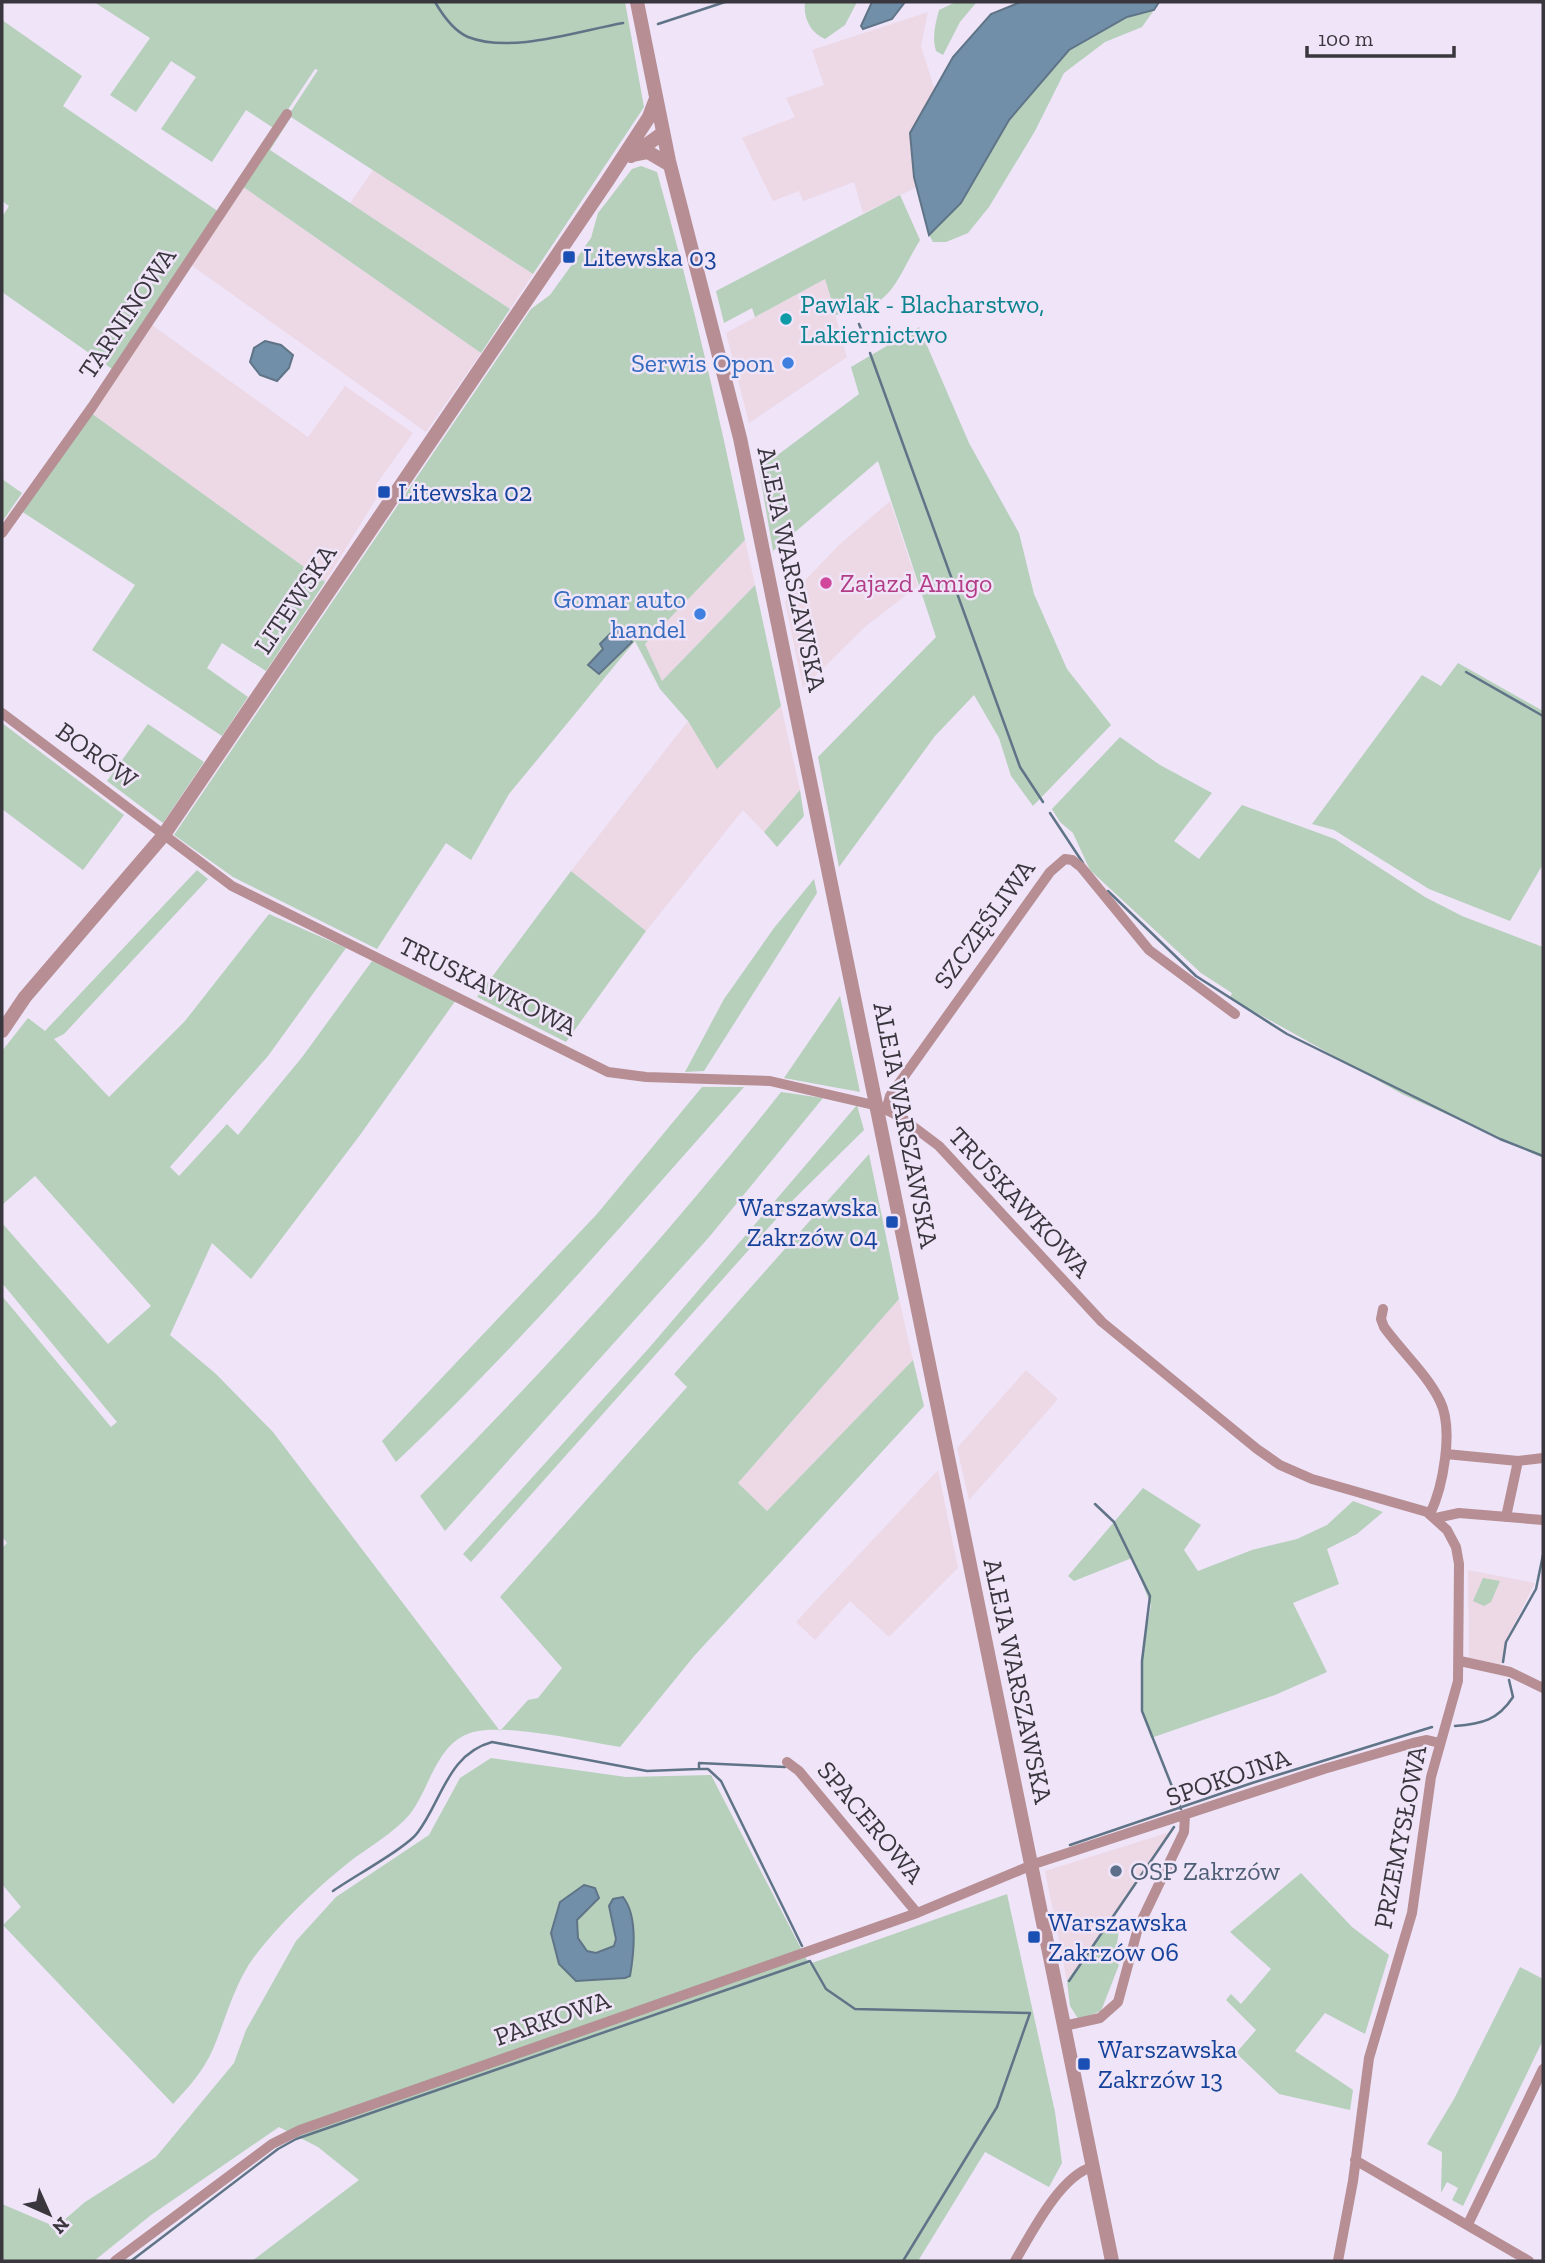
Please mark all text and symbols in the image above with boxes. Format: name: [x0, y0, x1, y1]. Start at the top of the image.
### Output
scale bar: [1307, 14, 1454, 58]
text: 100 m: [1318, 26, 1373, 51]
street label: TARNINOWA: [71, 240, 183, 385]
place label: Litewska 03: [583, 241, 717, 273]
marker: Litewska 03: [561, 249, 577, 265]
place label: Pawlak - Blacharstwo, Lakiernictwo: [800, 288, 1044, 350]
marker: Pawlak - Blacharstwo, Lakiernictwo: [778, 311, 794, 327]
place label: Serwis Opon: [631, 347, 774, 379]
marker: Serwis Opon: [780, 355, 796, 371]
street label: ALEJA WARSZAWSKA: [750, 444, 834, 695]
place label: Litewska 02: [398, 476, 532, 508]
marker: Litewska 02: [376, 484, 392, 500]
street label: LITEWSKA: [247, 537, 344, 660]
place label: Zajazd Amigo: [840, 567, 992, 599]
marker: Zajazd Amigo: [818, 575, 834, 591]
place label: Gomar auto handel: [553, 583, 686, 645]
marker: Gomar auto handel: [692, 606, 708, 622]
street label: BORÓW: [50, 715, 145, 796]
street label: SZCZĘŚLIWA: [926, 852, 1042, 995]
street label: TRUSKAWKOWA: [394, 929, 583, 1044]
street label: ALEJA WARSZAWSKA: [866, 999, 946, 1252]
street label: TRUSKAWKOWA: [942, 1120, 1099, 1285]
place label: Warszawska Zakrzów 04: [739, 1191, 878, 1253]
marker: Warszawska Zakrzów 04: [884, 1214, 900, 1230]
street label: ALEJA WARSZAWSKA: [976, 1556, 1060, 1807]
street label: SPOKOJNA: [1162, 1740, 1295, 1813]
street label: PRZEMYSŁOWA: [1367, 1742, 1434, 1931]
street label: SPACEROWA: [811, 1754, 932, 1890]
place label: OSP Zakrzów: [1130, 1855, 1280, 1887]
marker: OSP Zakrzów: [1108, 1863, 1124, 1879]
place label: Warszawska Zakrzów 06: [1048, 1906, 1188, 1968]
marker: Warszawska Zakrzów 06: [1026, 1929, 1042, 1945]
street label: PARKOWA: [490, 1983, 615, 2053]
place label: Warszawska Zakrzów 13: [1098, 2033, 1238, 2095]
marker: Warszawska Zakrzów 13: [1076, 2056, 1092, 2072]
north arrow: [14, 2179, 84, 2249]
text: N: [47, 2212, 74, 2239]

